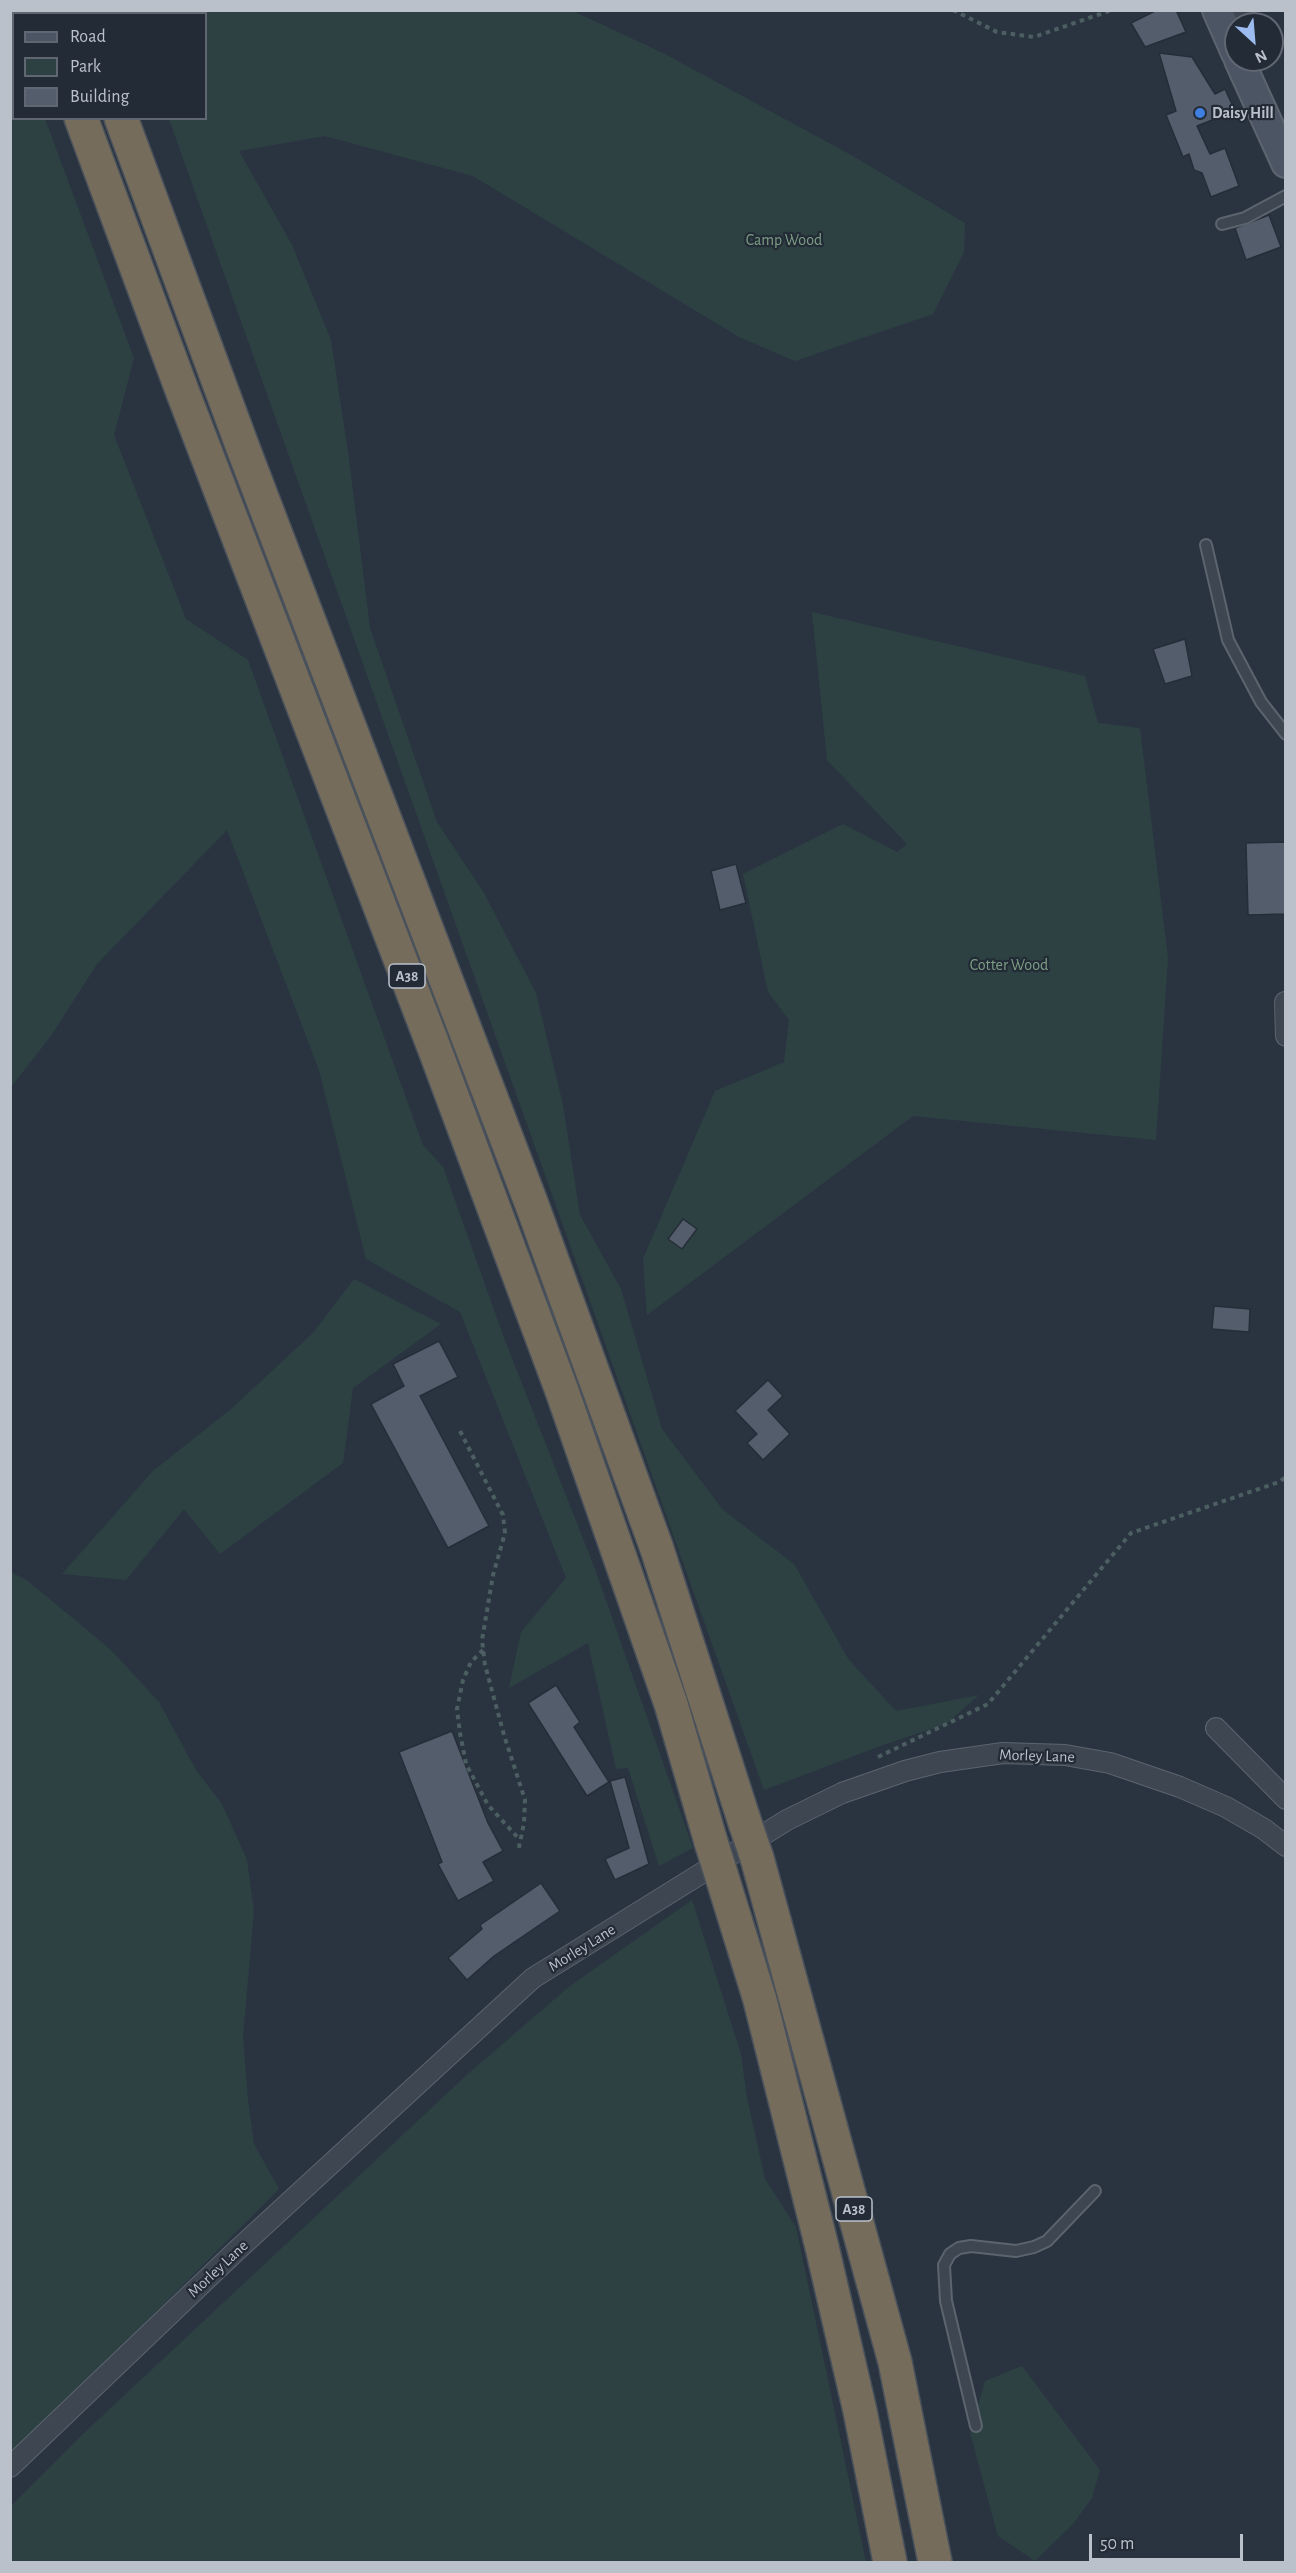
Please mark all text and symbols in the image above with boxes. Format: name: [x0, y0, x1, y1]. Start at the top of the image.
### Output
legend: [12, 12, 207, 120]
north arrow: [1224, 12, 1284, 72]
text: Road: [70, 28, 106, 46]
text: N: [1253, 47, 1270, 66]
text: Park: [70, 58, 101, 76]
text: Building: [70, 88, 129, 106]
place label: Daisy Hill: [1212, 103, 1274, 123]
marker: Daisy Hill: [1193, 106, 1207, 120]
park label: Camp Wood: [746, 230, 822, 250]
park label: Cotter Wood: [970, 955, 1048, 975]
road number: A38: [389, 964, 425, 988]
street label: Morley Lane: [999, 1745, 1075, 1767]
street label: Morley Lane: [545, 1920, 619, 1976]
road number: A38: [836, 2197, 872, 2221]
street label: Morley Lane: [184, 2236, 252, 2302]
scale bar: [1092, 2522, 1246, 2560]
text: 50 m: [1100, 2535, 1134, 2553]

